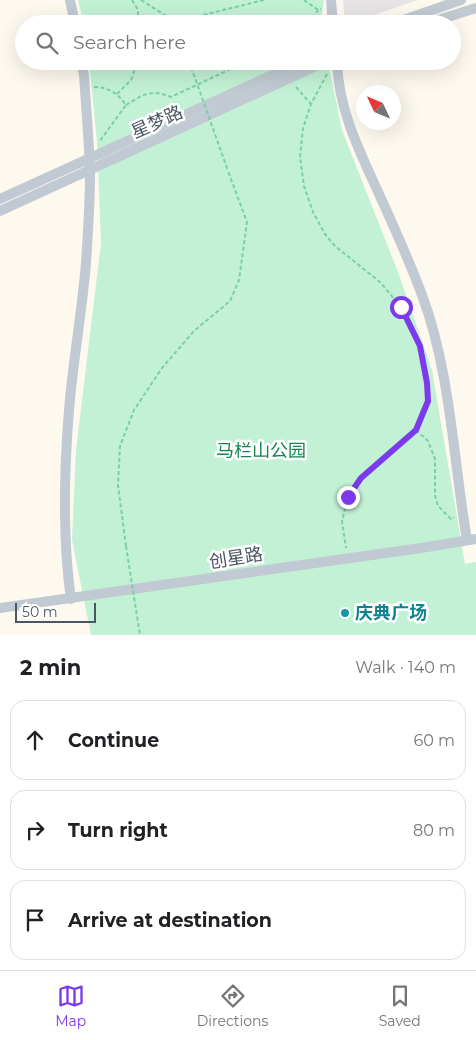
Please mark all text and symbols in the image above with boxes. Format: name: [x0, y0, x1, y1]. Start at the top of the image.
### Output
search box: [15, 15, 461, 70]
icon: search: [33, 29, 61, 57]
text: Search here: [73, 31, 186, 54]
north arrow: [356, 85, 401, 130]
street label: 星梦路: [128, 101, 186, 143]
route start: [390, 296, 413, 319]
park label: 马栏山公园: [216, 440, 306, 462]
route end: [337, 486, 360, 509]
street label: 创星路: [208, 543, 264, 573]
scale bar: [15, 600, 96, 623]
place label: 庆典广场: [355, 602, 427, 624]
text: 50 m: [22, 603, 58, 621]
marker: 庆典广场: [339, 607, 351, 619]
text: 2 min: [20, 655, 81, 680]
text: Walk · 140 m: [355, 658, 456, 677]
icon: ahead: [21, 726, 49, 754]
text: Continue: [68, 729, 159, 752]
text: 60 m: [413, 731, 455, 750]
icon: right: [21, 816, 49, 844]
text: Turn right: [68, 819, 168, 842]
text: 80 m: [413, 821, 455, 840]
icon: arrive: [21, 906, 49, 934]
text: Arrive at destination: [68, 909, 272, 932]
tab: Map: [55, 982, 86, 1030]
tab: Directions: [197, 982, 268, 1030]
tab: Saved: [379, 982, 421, 1030]

